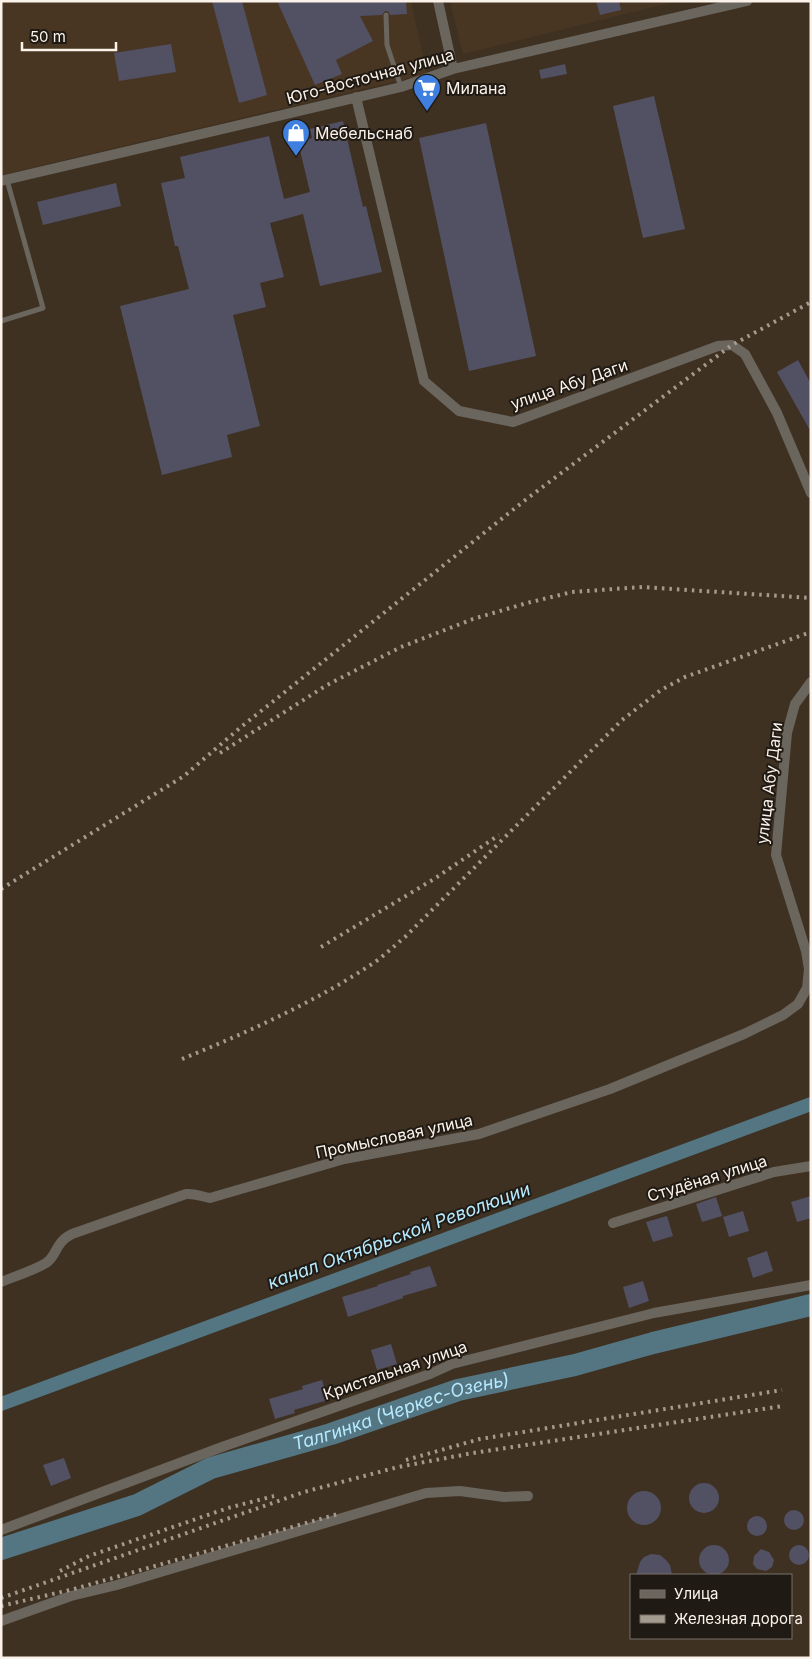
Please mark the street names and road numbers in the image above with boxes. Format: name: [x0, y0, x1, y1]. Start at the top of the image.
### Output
street label: Юго-Восточная улица: [284, 44, 456, 108]
street label: улица Абу Даги: [508, 355, 630, 413]
street label: улица Абу Даги: [752, 721, 786, 845]
street label: Промысловая улица: [314, 1110, 474, 1162]
street label: Студёная улица: [645, 1150, 769, 1206]
street label: Кристальная улица: [320, 1336, 470, 1404]

